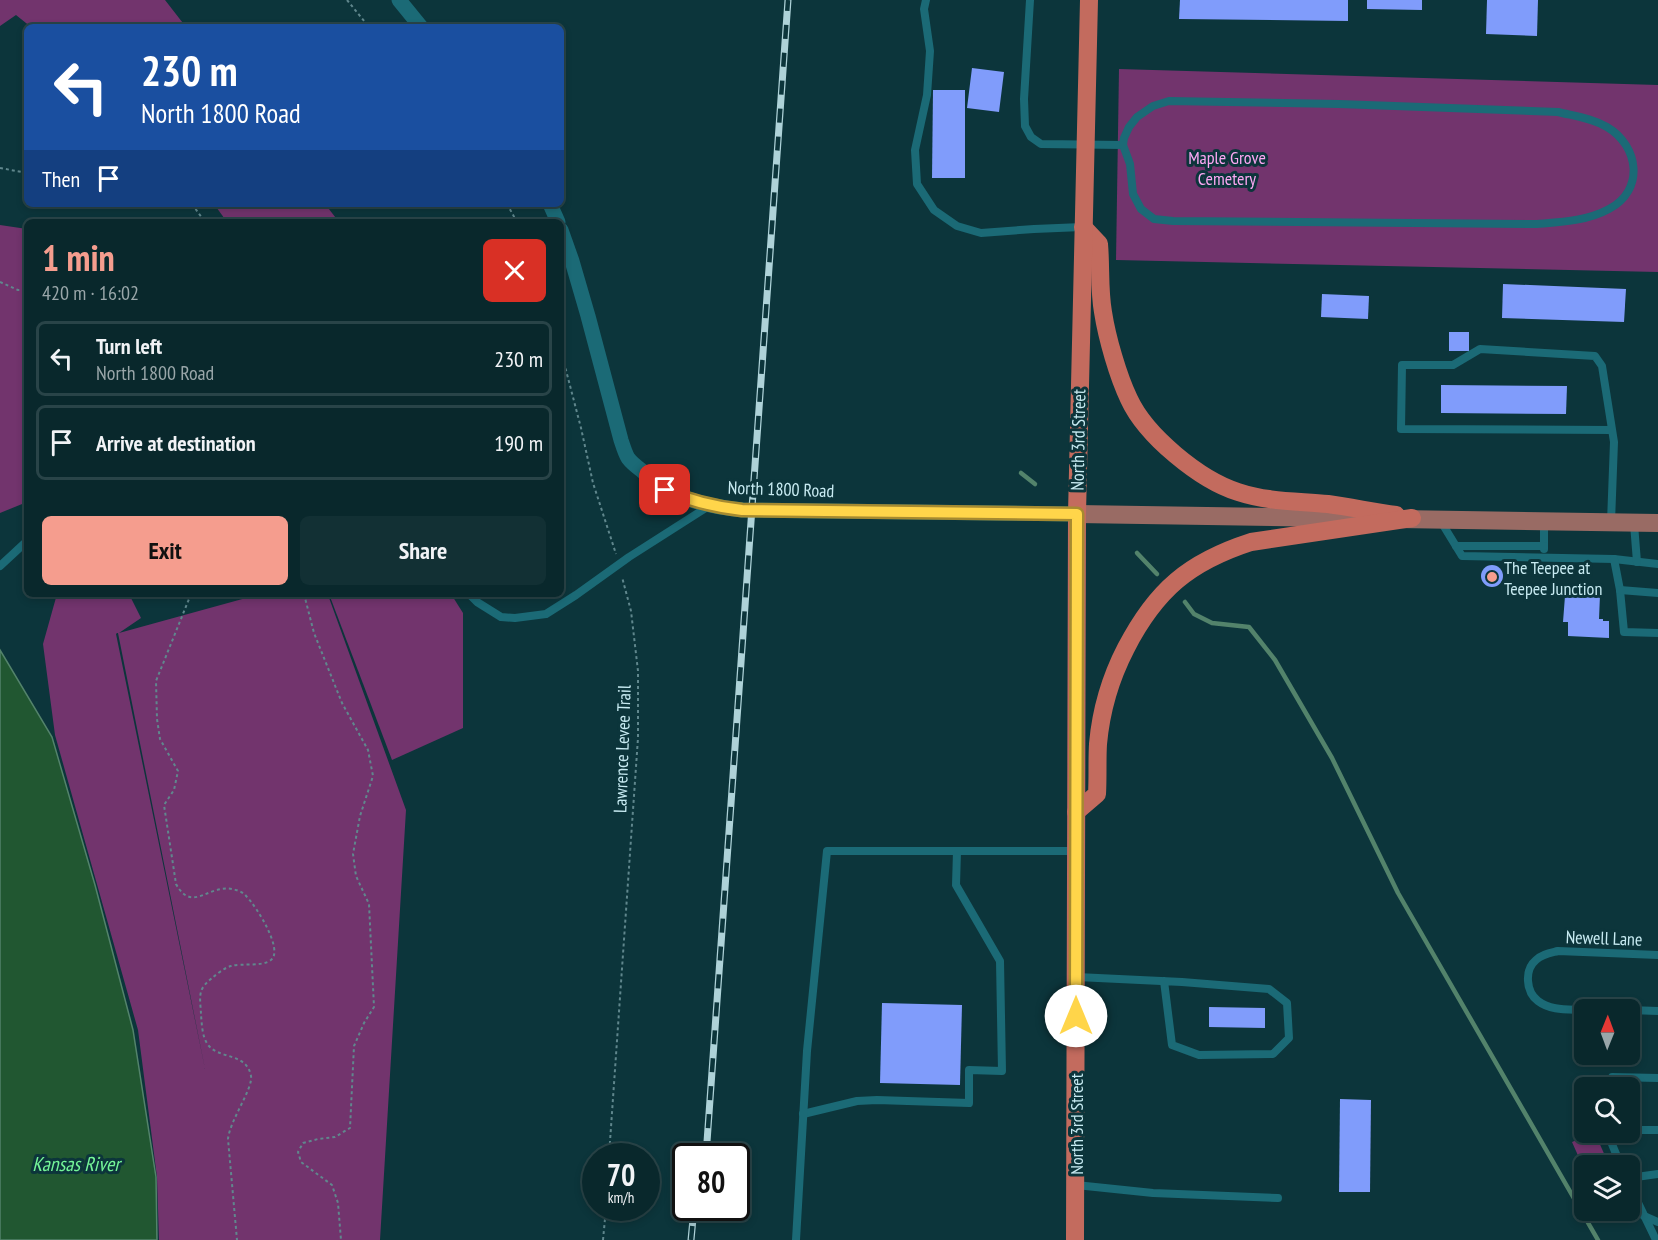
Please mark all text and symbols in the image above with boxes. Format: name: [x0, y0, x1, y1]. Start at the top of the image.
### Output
text: 230 m: [141, 43, 238, 98]
icon: left: [42, 48, 120, 126]
text: North 1800 Road: [141, 96, 301, 130]
park label: Maple Grove Cemetery: [1188, 146, 1266, 190]
icon: arrive: [92, 162, 125, 195]
text: Then: [42, 165, 80, 193]
text: 1 min: [42, 234, 115, 281]
button: close: [483, 239, 546, 302]
text: 420 m · 16:02: [42, 280, 139, 306]
text: Turn left: [96, 332, 162, 360]
icon: left: [45, 342, 78, 375]
text: 230 m: [494, 345, 543, 373]
text: North 1800 Road: [96, 360, 214, 386]
street label: North 3rd Street: [1066, 389, 1090, 491]
icon: arrive: [45, 426, 78, 459]
text: Arrive at destination: [96, 429, 256, 457]
text: 190 m: [494, 429, 543, 457]
pin: [639, 464, 690, 515]
icon: arrive: [648, 473, 681, 506]
street label: North 1800 Road: [727, 476, 835, 502]
button: Exit: [42, 516, 288, 585]
button: Share: [300, 516, 546, 585]
place label: The Teepee at Teepee Junction: [1504, 556, 1602, 600]
marker: The Teepee at Teepee Junction: [1485, 570, 1499, 584]
street label: Lawrence Levee Trail: [608, 684, 636, 814]
street label: Newell Lane: [1565, 925, 1643, 951]
position arrow: [1044, 984, 1108, 1048]
north arrow: [1574, 999, 1640, 1065]
map controls: [1574, 999, 1640, 1221]
street label: North 3rd Street: [1065, 1073, 1088, 1175]
button: search: [1574, 1077, 1640, 1143]
speed limit sign: 80: [672, 1143, 750, 1221]
water label: Kansas River: [32, 1151, 122, 1177]
text: 70: [607, 1155, 635, 1194]
button: layers: [1574, 1155, 1640, 1221]
text: km/h: [608, 1188, 634, 1207]

